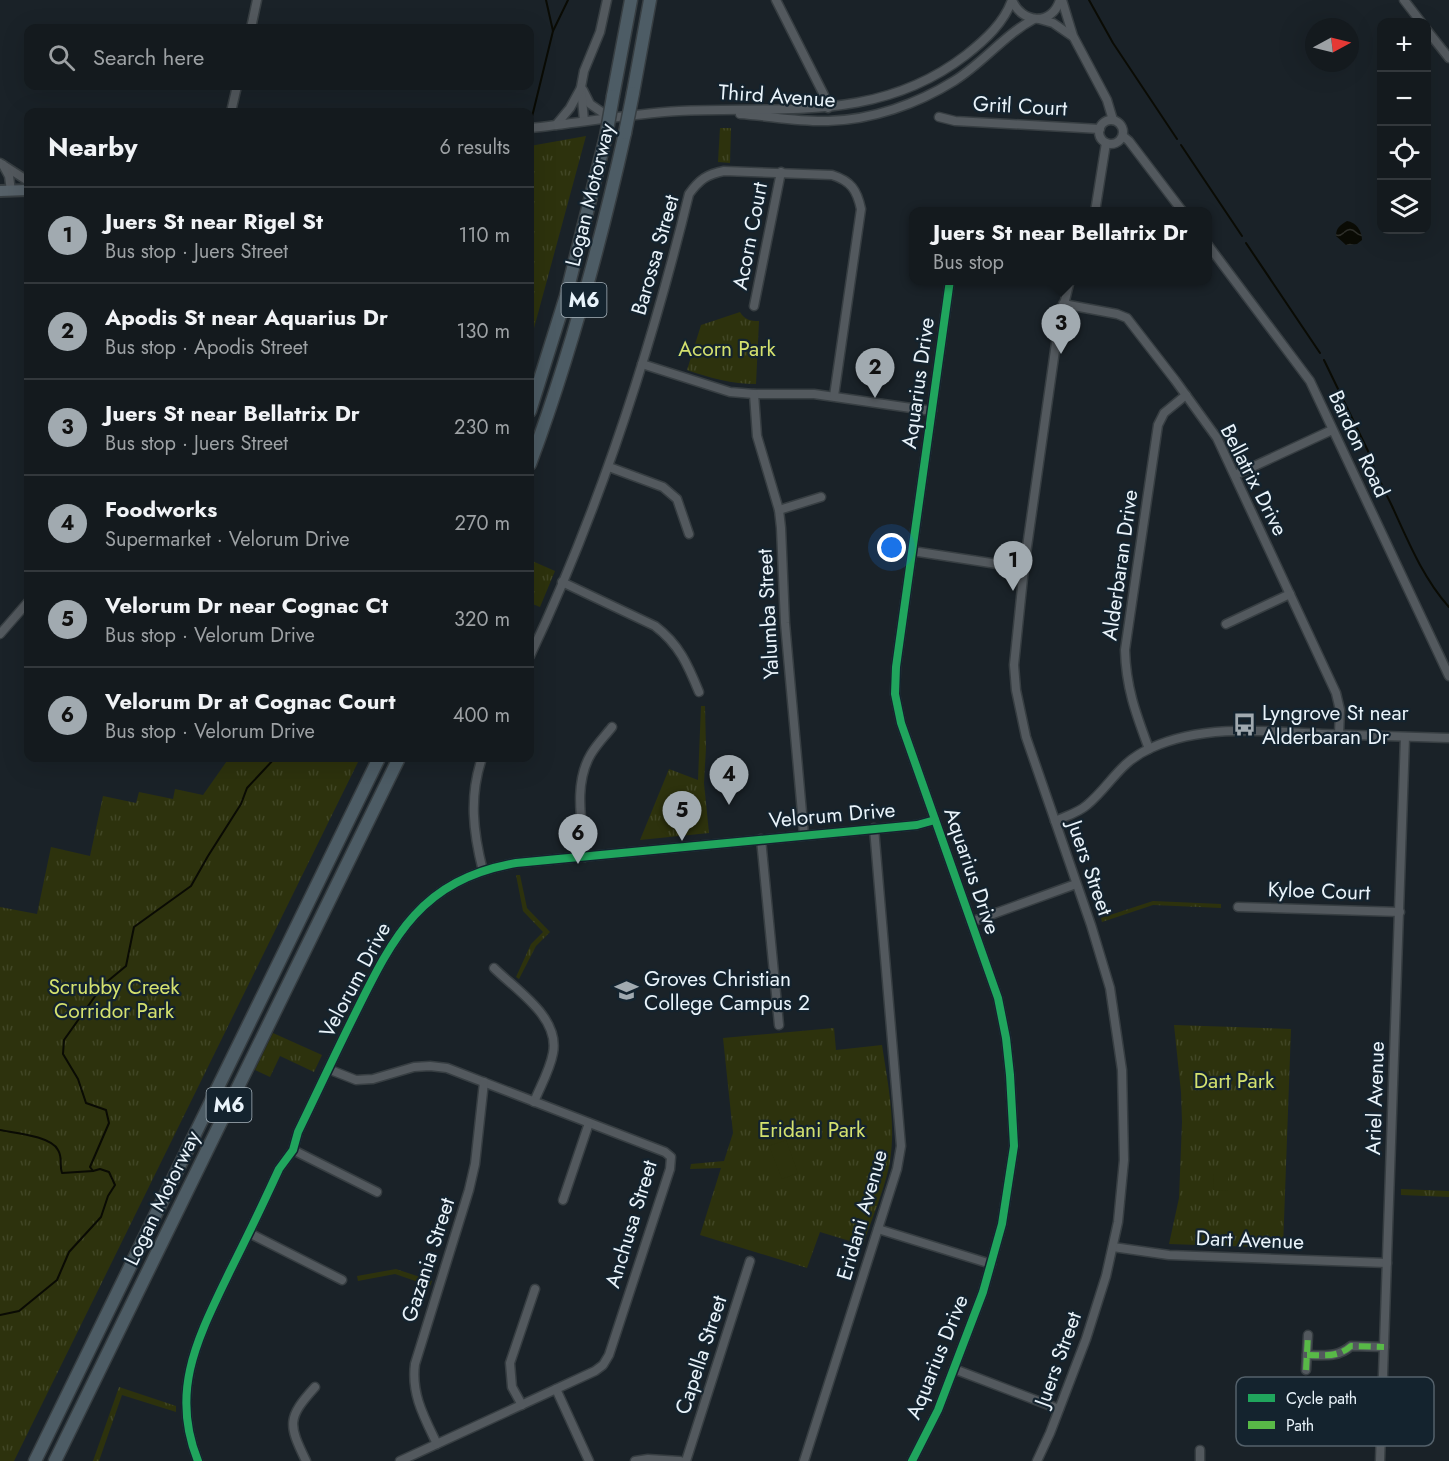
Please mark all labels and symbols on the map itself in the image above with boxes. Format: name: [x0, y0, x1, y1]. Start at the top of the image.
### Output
north arrow: [1305, 18, 1359, 72]
street label: Third Avenue: [718, 77, 837, 115]
street label: Gritl Court: [972, 89, 1068, 123]
street label: Logan Motorway: [558, 119, 622, 270]
street label: Acorn Court: [725, 180, 775, 292]
street label: Barossa Street: [624, 191, 686, 319]
road number: M6: [562, 283, 606, 317]
pin: 3: [1042, 304, 1080, 354]
street label: Aquarius Drive: [894, 315, 942, 450]
park label: Acorn Park: [678, 334, 776, 364]
pin: 2: [856, 348, 894, 398]
street label: Bardon Road: [1321, 386, 1397, 502]
street label: Bellatrix Drive: [1213, 419, 1295, 541]
street label: Alderbaran Drive: [1095, 487, 1145, 642]
your location: [877, 533, 906, 562]
pin: 1: [994, 542, 1032, 591]
street label: Yalumba Street: [750, 548, 786, 680]
place label: Lyngrove St near Alderbaran Dr: [1262, 698, 1410, 752]
bus stop icon: Lyngrove St near Alderbaran Dr: [1231, 712, 1257, 738]
pin: 4: [710, 756, 748, 805]
pin: 5: [662, 792, 702, 841]
street label: Velorum Drive: [767, 795, 897, 835]
street label: Aquarius Drive: [936, 804, 1008, 939]
street label: Juers Street: [1059, 813, 1120, 920]
pin: 6: [558, 814, 598, 864]
street label: Kyloe Court: [1267, 874, 1371, 908]
street label: Velorum Drive: [312, 917, 398, 1043]
place label: Groves Christian College Campus 2: [644, 964, 810, 1018]
park label: Scrubby Creek Corridor Park: [48, 972, 180, 1026]
school or university icon: Groves Christian College Campus 2: [613, 978, 639, 1004]
street label: Ariel Avenue: [1358, 1040, 1392, 1155]
park label: Dart Park: [1194, 1066, 1275, 1096]
road number: M6: [206, 1088, 252, 1122]
park label: Eridani Park: [759, 1115, 866, 1145]
street label: Logan Motorway: [116, 1125, 208, 1270]
street label: Eridani Avenue: [829, 1146, 895, 1284]
street label: Anchusa Street: [597, 1157, 665, 1291]
street label: Gazania Street: [394, 1194, 462, 1326]
street label: Dart Avenue: [1195, 1223, 1305, 1257]
street label: Aquarius Drive: [898, 1290, 976, 1424]
street label: Capella Street: [668, 1292, 734, 1418]
street label: Juers Street: [1026, 1307, 1089, 1413]
legend: [1236, 1377, 1434, 1446]
text: Cycle path: [1286, 1387, 1357, 1410]
text: Path: [1286, 1414, 1314, 1437]

